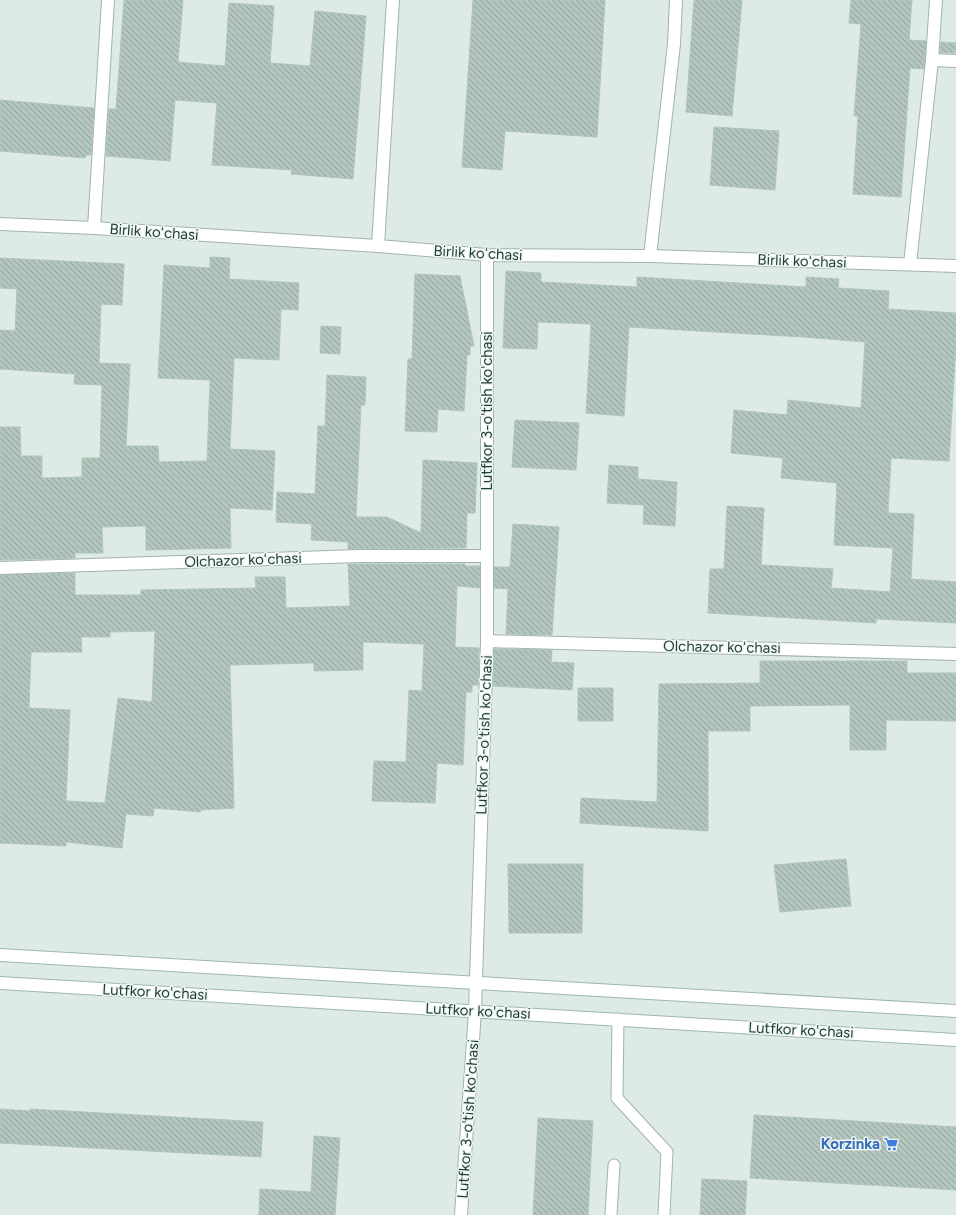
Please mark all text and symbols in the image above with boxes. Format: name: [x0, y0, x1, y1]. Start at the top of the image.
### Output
street label: Birlik koʻchasi: [109, 220, 199, 244]
street label: Birlik koʻchasi: [433, 242, 523, 264]
street label: Birlik koʻchasi: [757, 250, 847, 272]
street label: Lutfkor 3-o'tish ko'chasi: [478, 331, 496, 491]
street label: Olchazor koʻchasi: [184, 549, 302, 571]
street label: Olchazor koʻchasi: [663, 637, 781, 657]
street label: Lutfkor 3-o'tish ko'chasi: [472, 655, 496, 815]
street label: Lutfkor ko'chasi: [102, 980, 208, 1004]
street label: Lutfkor ko'chasi: [425, 999, 531, 1023]
street label: Lutfkor ko'chasi: [748, 1018, 854, 1042]
street label: Lutfkor 3-o'tish ko'chasi: [453, 1039, 483, 1199]
place label: Korzinka: [821, 1135, 880, 1153]
supermarket icon: Korzinka: [883, 1136, 899, 1152]

